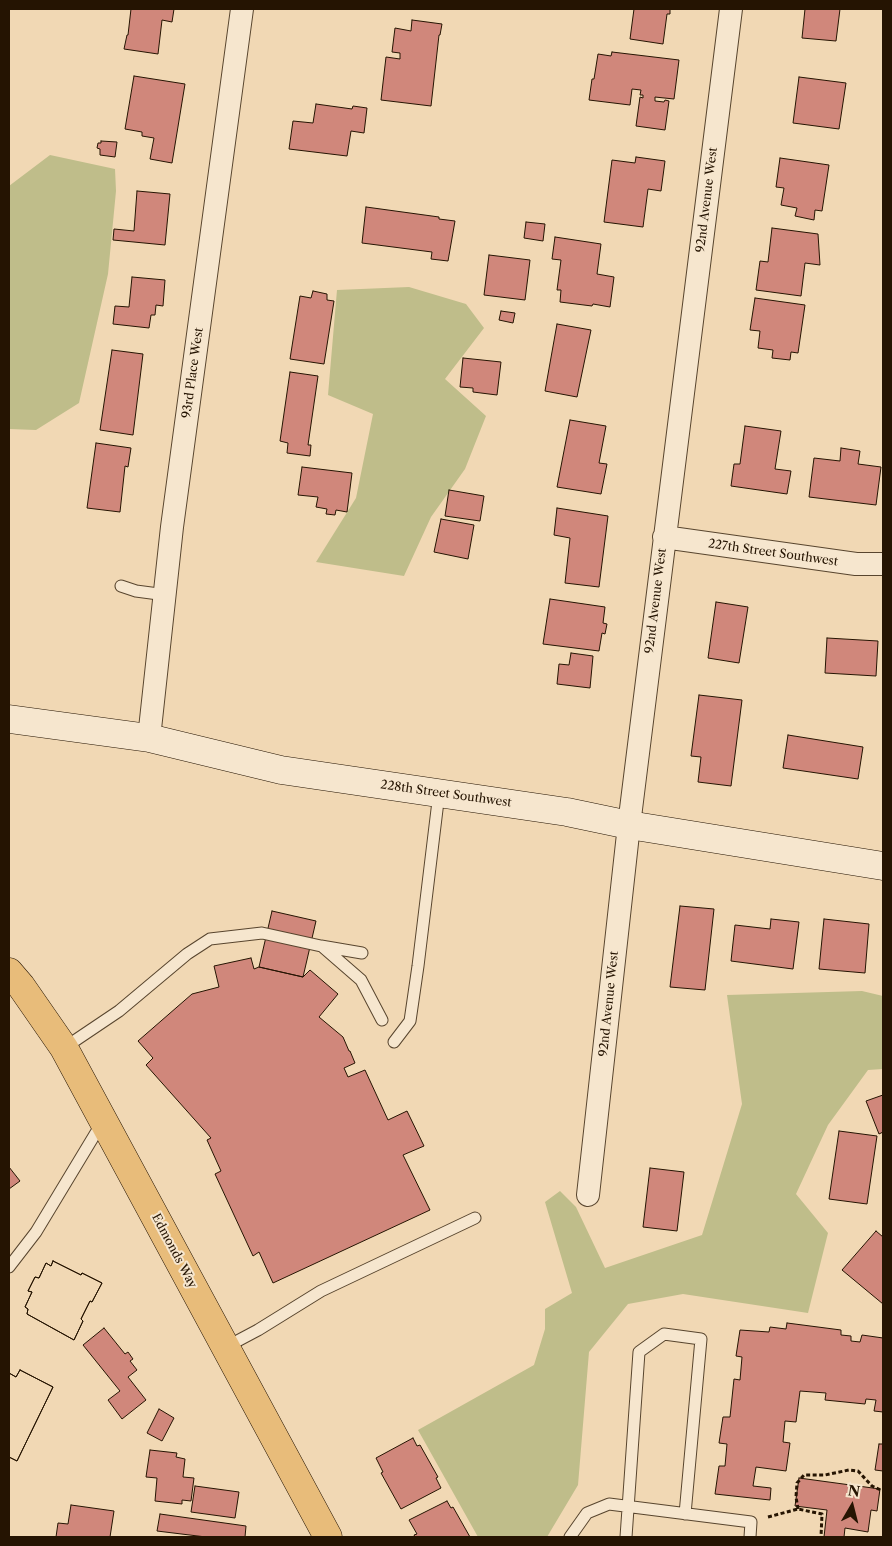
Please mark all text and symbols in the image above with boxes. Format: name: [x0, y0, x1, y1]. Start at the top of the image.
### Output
street label: 92nd Avenue West: [693, 146, 721, 254]
street label: 93rd Place West: [180, 327, 206, 419]
street label: 227th Street Southwest: [707, 537, 839, 569]
street label: 92nd Avenue West: [642, 547, 670, 655]
street label: 228th Street Southwest: [380, 778, 512, 810]
street label: 92nd Avenue West: [596, 951, 622, 1057]
street label: Edmonds Way: [148, 1211, 200, 1291]
north arrow: [827, 1481, 877, 1531]
text: N: [847, 1481, 861, 1501]

